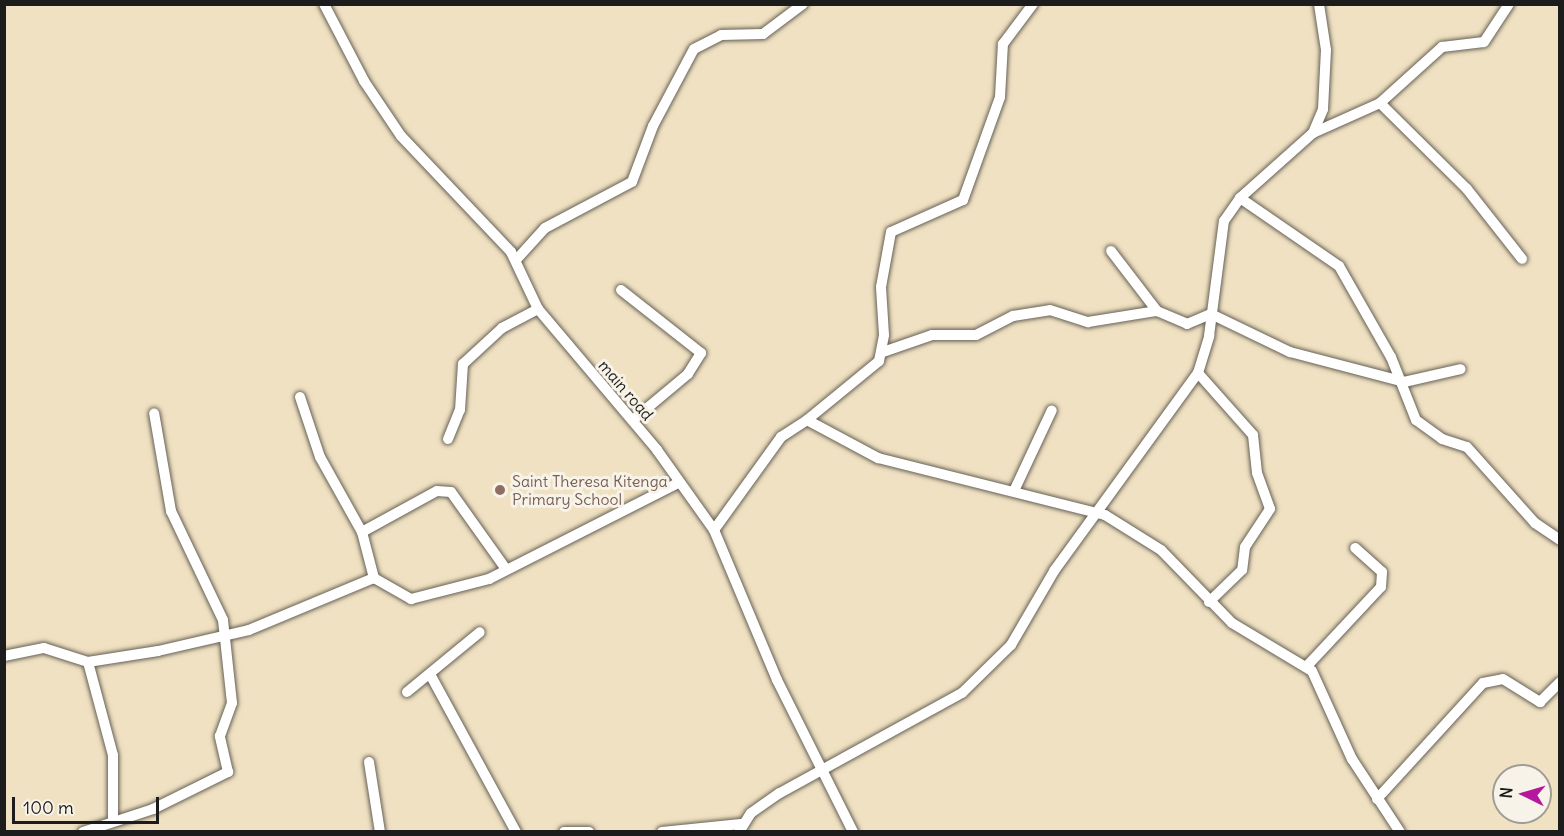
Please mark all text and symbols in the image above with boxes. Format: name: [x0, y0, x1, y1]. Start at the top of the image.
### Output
street label: main road: [595, 356, 657, 424]
place label: Saint Theresa Kitenga Primary School: [512, 471, 668, 509]
marker: Saint Theresa Kitenga Primary School: [493, 483, 507, 497]
north arrow: [1492, 764, 1552, 824]
scale bar: [15, 785, 162, 823]
text: N: [1496, 786, 1517, 799]
text: 100 m: [23, 796, 74, 819]

